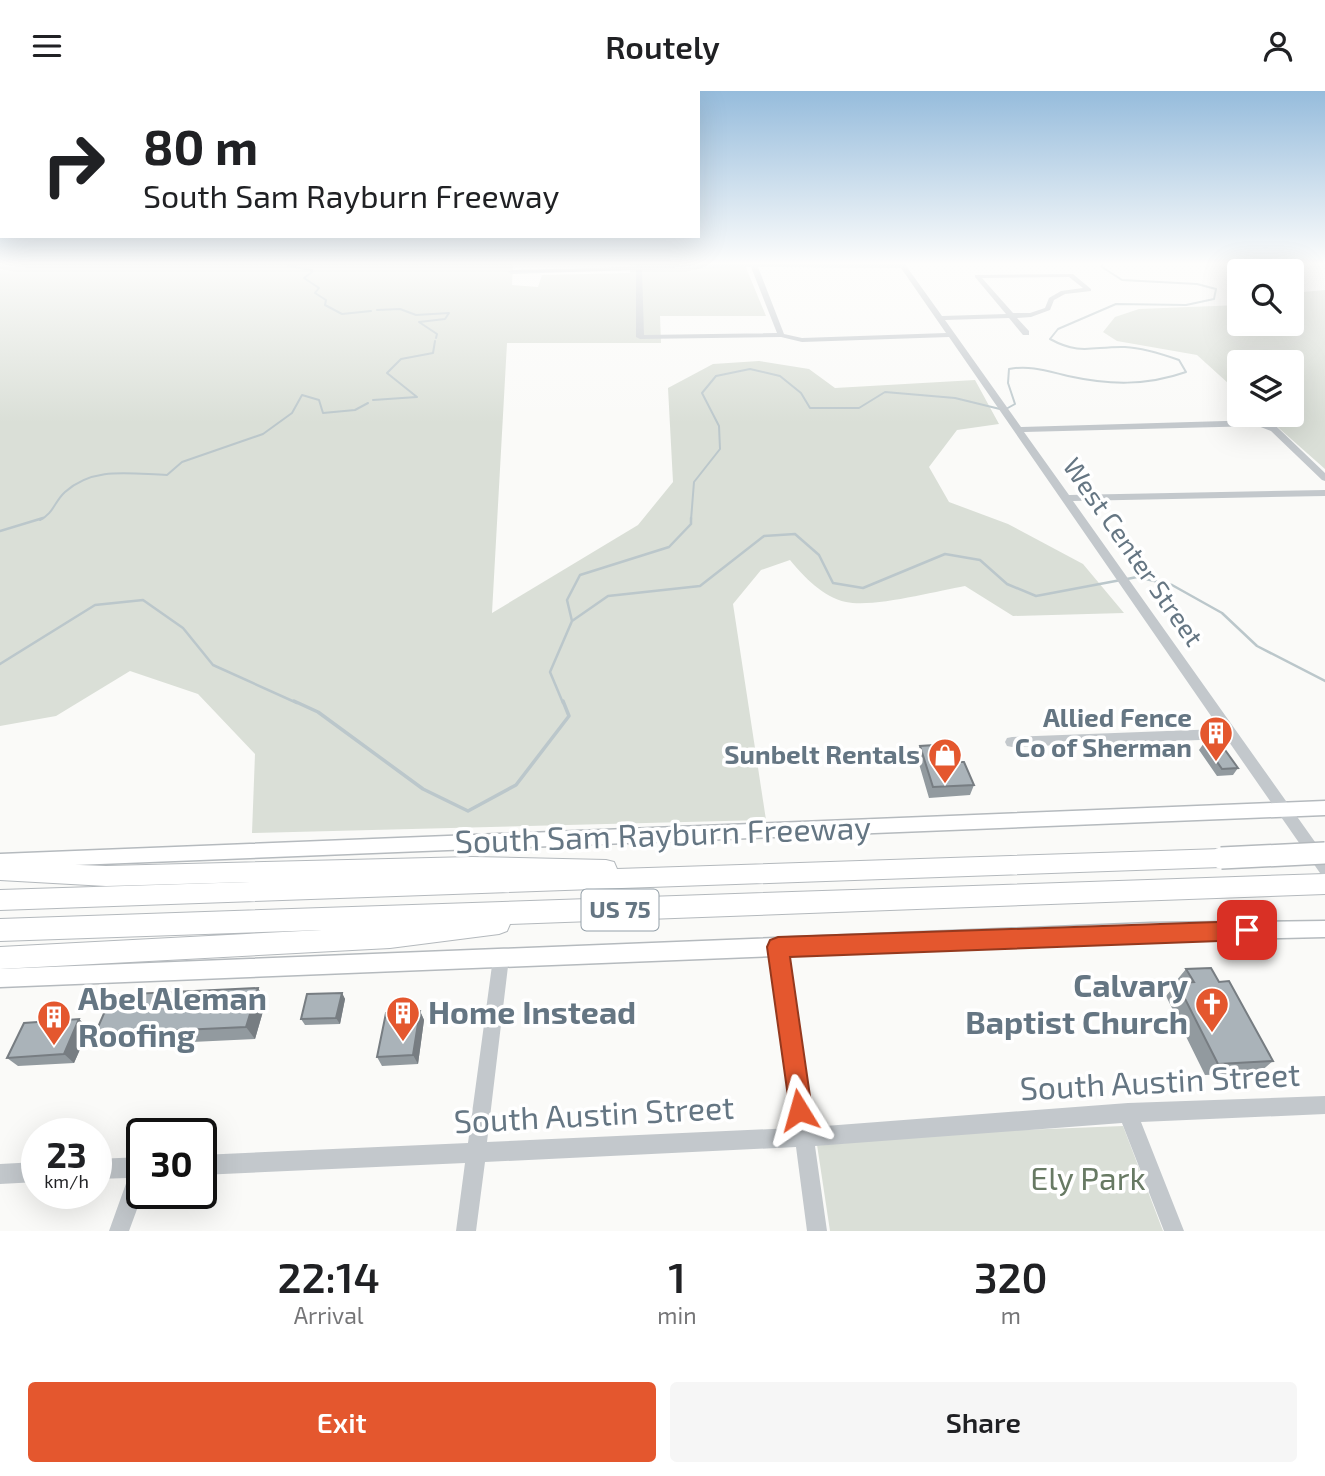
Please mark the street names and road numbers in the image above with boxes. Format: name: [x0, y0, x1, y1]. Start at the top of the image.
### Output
street label: West Center Street: [1058, 451, 1211, 651]
street label: South Sam Rayburn Freeway: [454, 807, 872, 859]
road number: US 75: [582, 889, 658, 931]
street label: South Austin Street: [1019, 1054, 1301, 1106]
street label: South Austin Street: [453, 1087, 735, 1139]

